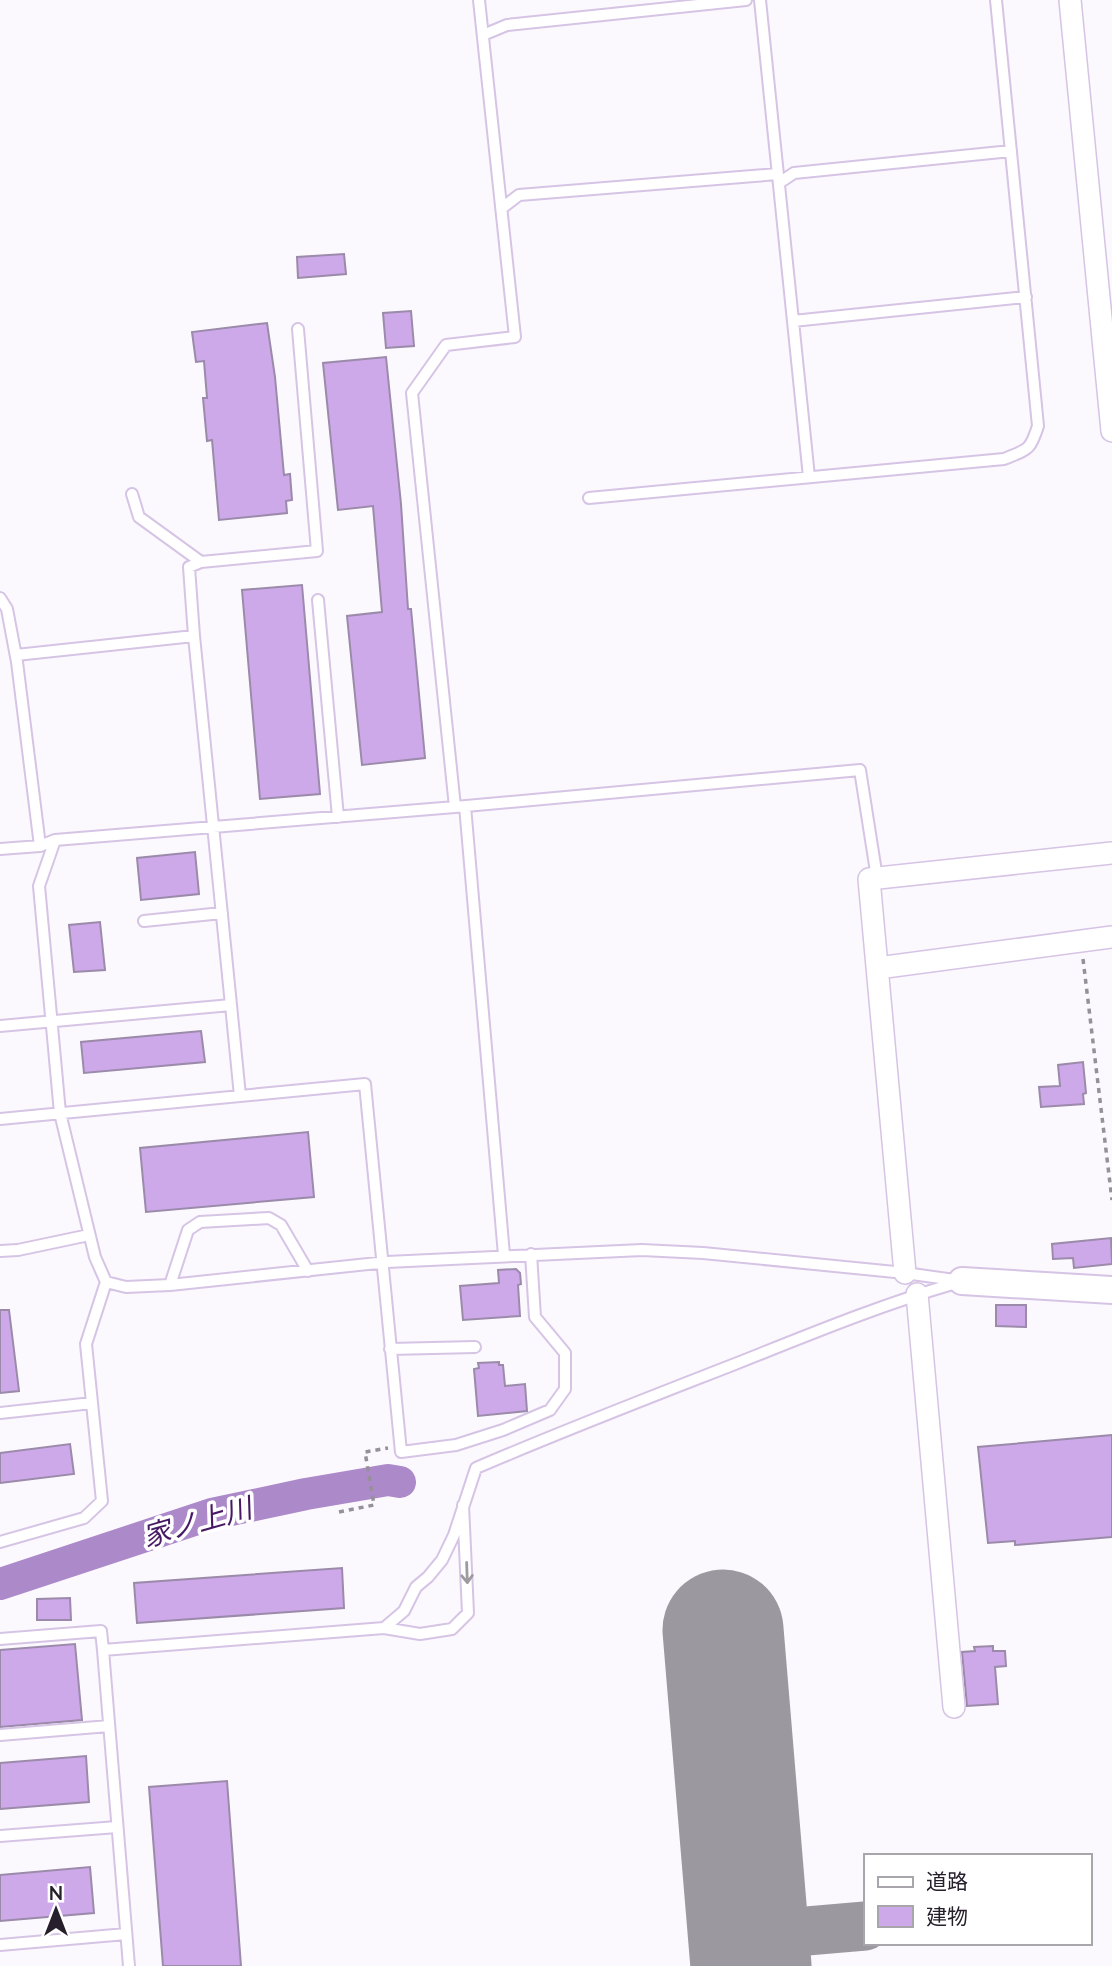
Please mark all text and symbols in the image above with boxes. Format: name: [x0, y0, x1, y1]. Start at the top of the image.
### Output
water label: 家ノ上川: [138, 1488, 258, 1554]
one-way arrow: [460, 1561, 473, 1584]
legend: [864, 1854, 1091, 1945]
text: 道路: [926, 1868, 968, 1894]
north arrow: [21, 1875, 91, 1945]
text: N: [49, 1881, 63, 1905]
text: 建物: [926, 1903, 968, 1929]

